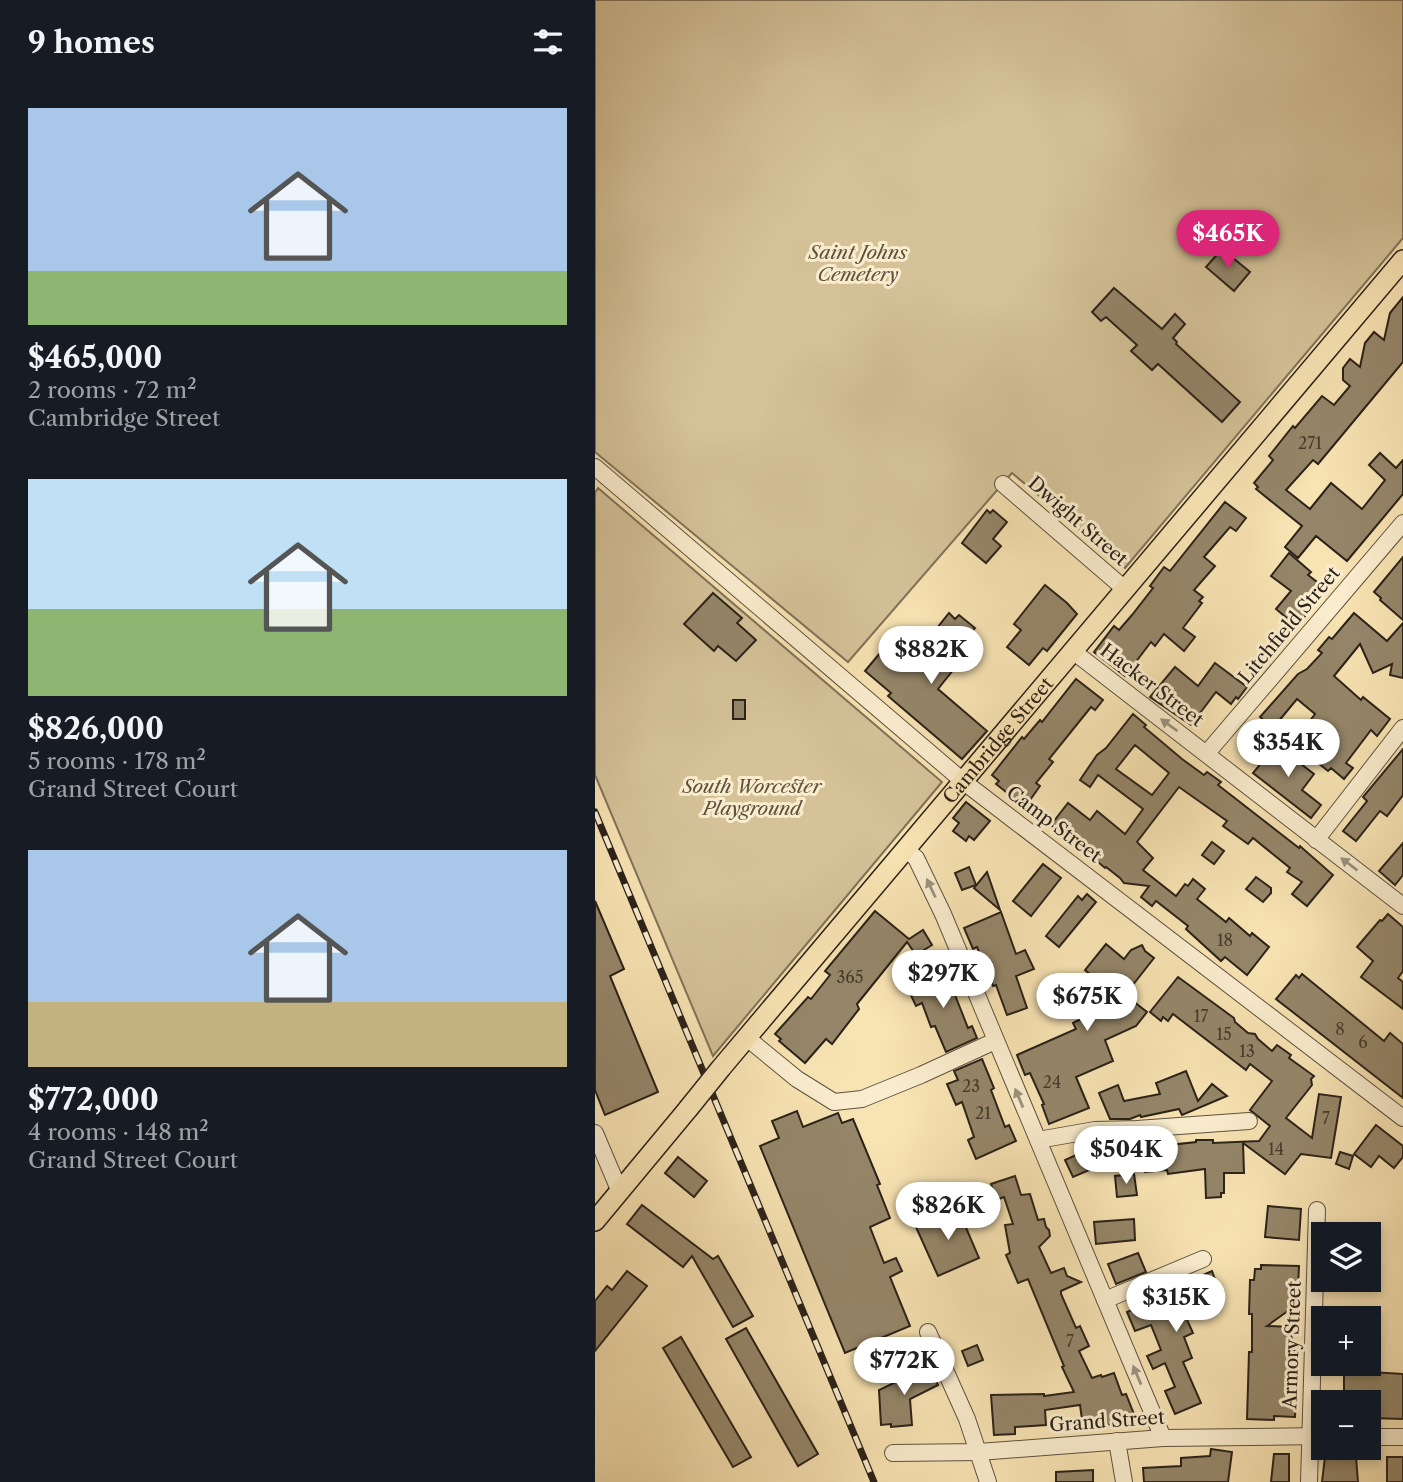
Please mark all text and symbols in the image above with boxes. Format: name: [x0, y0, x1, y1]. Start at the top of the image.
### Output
icon: filters: [529, 23, 567, 61]
text: 9 homes: [28, 24, 155, 61]
icon: home: [235, 153, 361, 279]
pin: $465K: [1179, 210, 1277, 270]
text: $465K: [1192, 219, 1264, 247]
park label: Saint Johns Cemetery: [808, 241, 908, 286]
text: $465,000: [28, 339, 162, 376]
text: 2 rooms · 72 m²: [28, 376, 197, 404]
text: Cambridge Street: [28, 404, 220, 432]
house number: 271: [1298, 433, 1322, 453]
street label: Dwight Street: [1024, 472, 1133, 571]
icon: home: [235, 524, 361, 650]
street label: Litchfield Street: [1233, 562, 1345, 688]
pin: $882K: [882, 626, 980, 686]
text: $882K: [894, 635, 968, 663]
street label: Hacker Street: [1096, 639, 1208, 732]
street label: Cambridge Street: [938, 672, 1058, 808]
text: $826,000: [28, 710, 164, 747]
one-way arrow: [1160, 718, 1178, 732]
pin: $354K: [1239, 720, 1337, 779]
text: $354K: [1253, 728, 1323, 756]
text: 5 rooms · 178 m²: [28, 747, 206, 775]
text: Grand Street Court: [28, 775, 238, 803]
park label: South Worcester Playground: [681, 775, 823, 820]
street label: Camp Street: [1002, 781, 1106, 867]
one-way arrow: [1340, 857, 1358, 872]
one-way arrow: [925, 878, 937, 898]
icon: home: [235, 895, 361, 1021]
house number: 18: [1217, 930, 1233, 950]
pin: $297K: [894, 950, 992, 1010]
text: $297K: [908, 959, 978, 987]
house number: 365: [837, 967, 863, 987]
pin: $675K: [1038, 974, 1136, 1033]
text: $675K: [1052, 982, 1122, 1010]
house number: 17: [1194, 1006, 1208, 1026]
house number: 8: [1335, 1019, 1345, 1039]
house number: 15: [1216, 1024, 1232, 1044]
house number: 6: [1358, 1032, 1368, 1052]
house number: 13: [1239, 1041, 1255, 1061]
house number: 24: [1043, 1072, 1061, 1092]
house number: 23: [962, 1076, 980, 1096]
text: $772,000: [28, 1081, 159, 1118]
one-way arrow: [1013, 1087, 1024, 1108]
house number: 21: [975, 1103, 991, 1123]
house number: 7: [1322, 1108, 1330, 1128]
text: 4 rooms · 148 m²: [28, 1118, 209, 1146]
pin: $504K: [1077, 1126, 1175, 1186]
text: $504K: [1090, 1135, 1162, 1163]
house number: 14: [1268, 1139, 1284, 1159]
text: Grand Street Court: [28, 1146, 238, 1174]
pin: $826K: [899, 1182, 997, 1242]
text: $826K: [912, 1191, 984, 1219]
map controls: [1311, 1222, 1381, 1460]
button: layers: [1311, 1222, 1381, 1292]
pin: $315K: [1127, 1274, 1225, 1334]
street label: Armory Street: [1278, 1280, 1306, 1411]
text: $315K: [1142, 1283, 1210, 1311]
button: +: [1311, 1306, 1381, 1376]
house number: 7: [1066, 1331, 1074, 1351]
pin: $772K: [855, 1338, 953, 1397]
text: $772K: [870, 1346, 938, 1374]
one-way arrow: [1131, 1364, 1142, 1385]
button: −: [1311, 1390, 1381, 1460]
street label: Grand Street: [1049, 1405, 1166, 1437]

